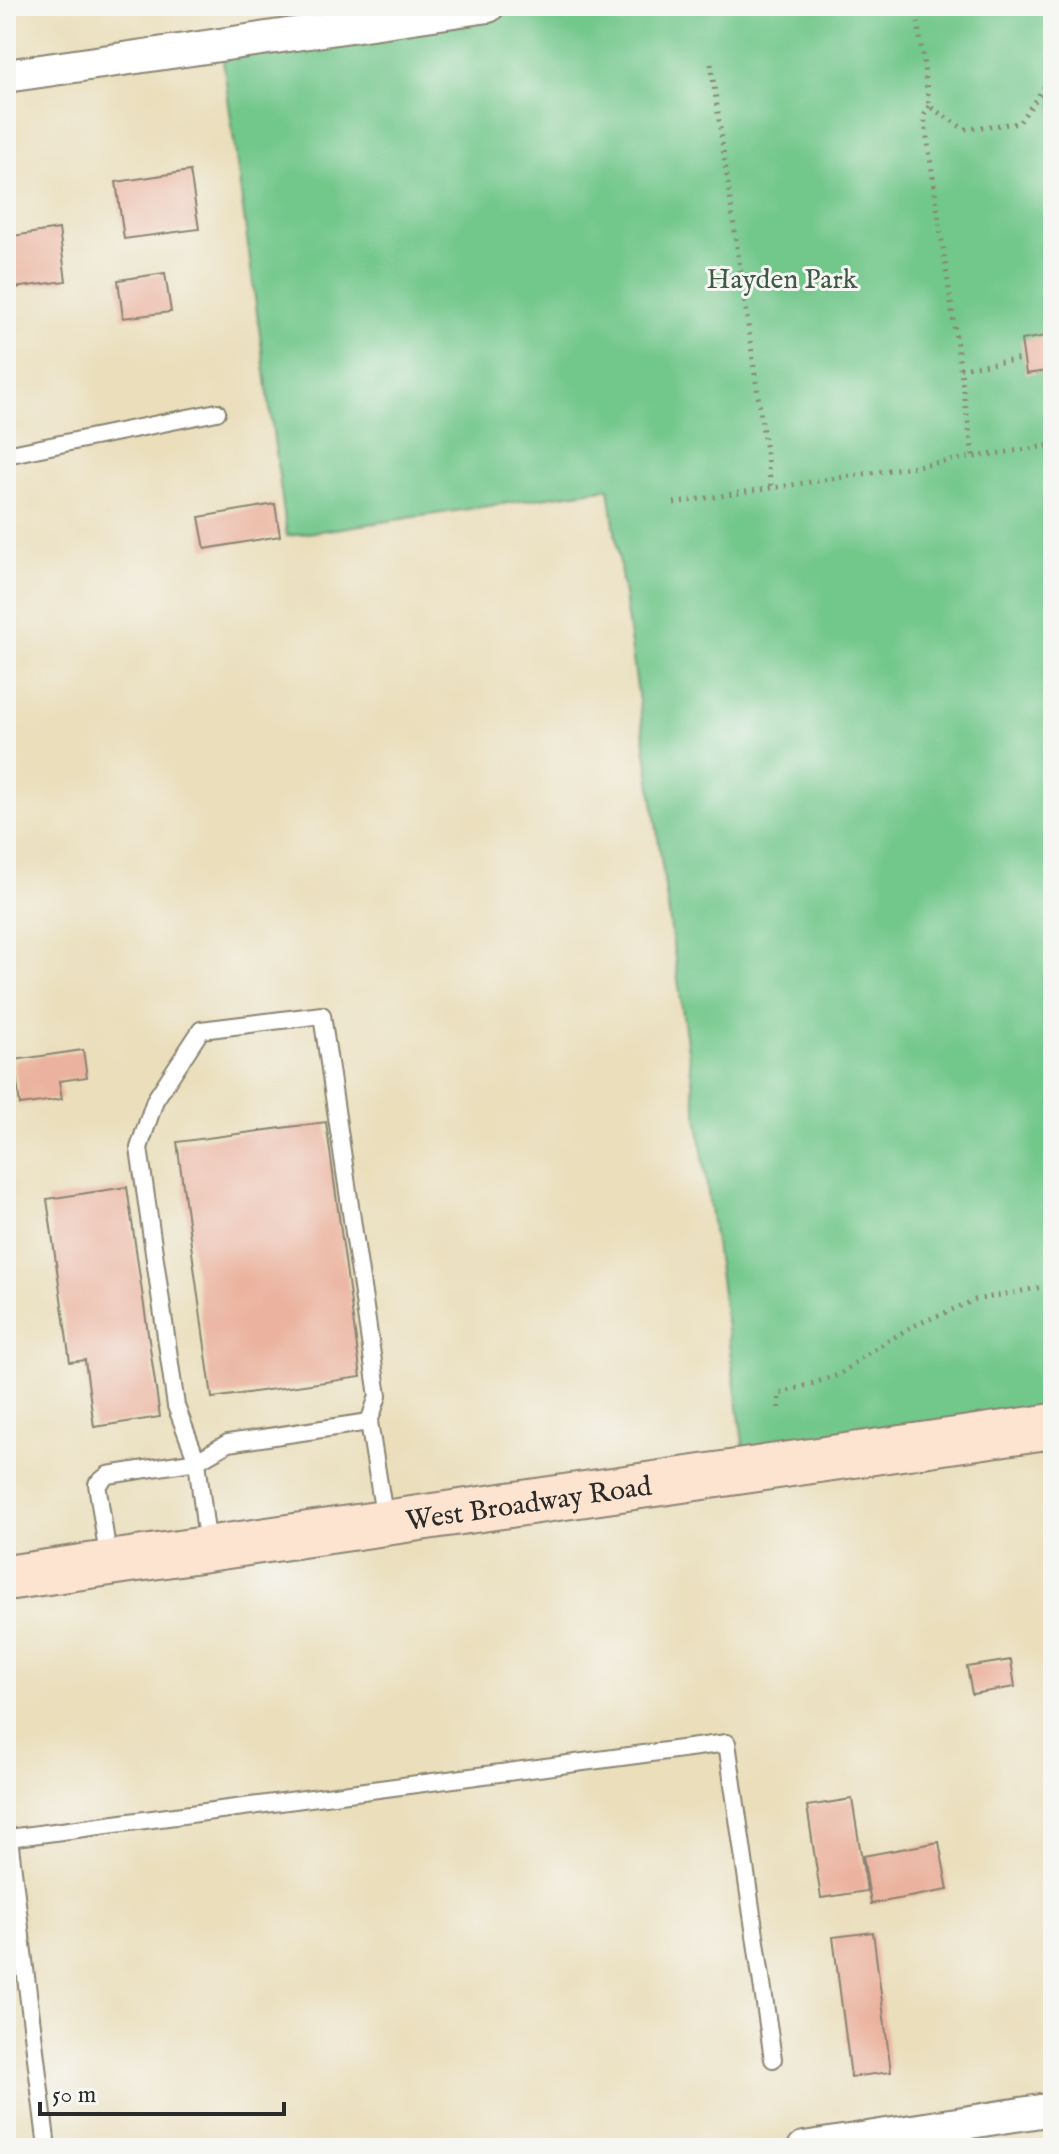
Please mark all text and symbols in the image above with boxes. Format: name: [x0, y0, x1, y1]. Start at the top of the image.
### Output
park label: Hayden Park: [706, 263, 859, 298]
street label: West Broadway Road: [404, 1469, 654, 1540]
scale bar: [40, 2066, 284, 2116]
text: 50 m: [52, 2080, 96, 2111]

